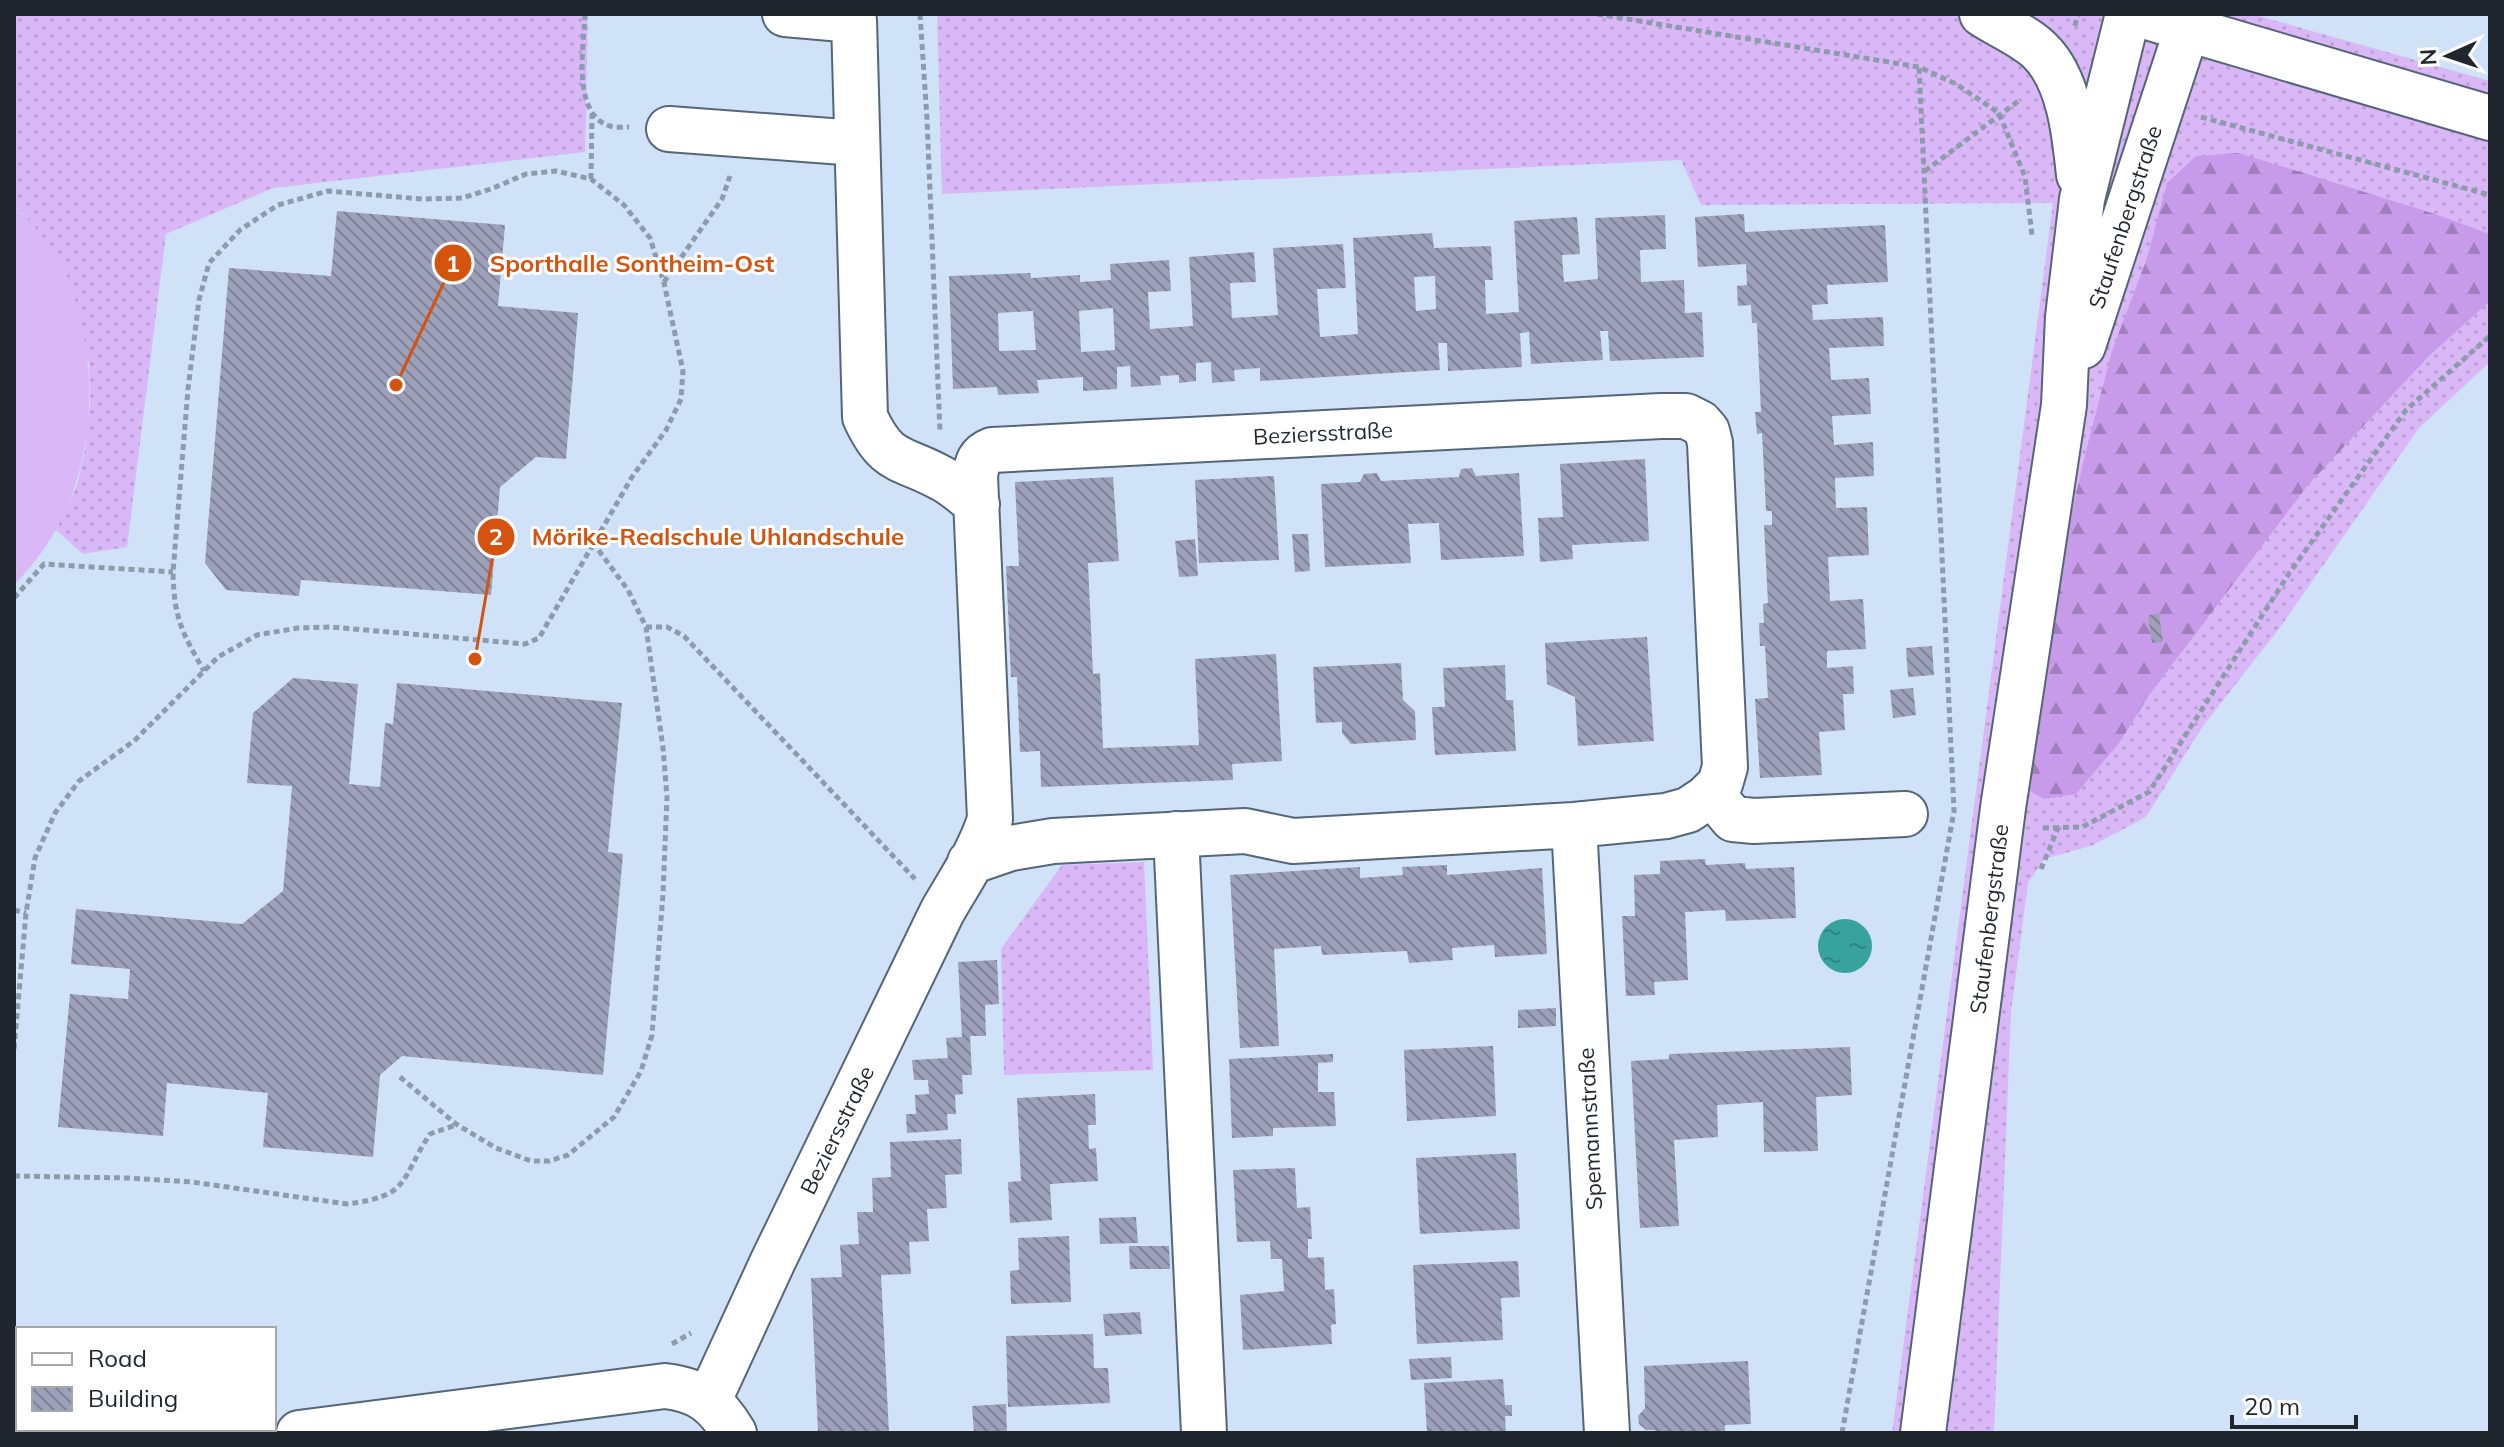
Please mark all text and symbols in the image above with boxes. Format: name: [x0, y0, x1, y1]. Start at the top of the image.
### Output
north arrow: [2408, 16, 2488, 96]
text: N: [2414, 48, 2442, 66]
street label: Staufenbergstraße: [2082, 122, 2168, 312]
callout: Sporthalle Sontheim-Ost: [433, 239, 790, 287]
text: 1: [446, 248, 460, 278]
text: Sporthalle Sontheim-Ost: [490, 248, 774, 278]
street label: Beziersstraße: [1252, 415, 1394, 451]
callout: Mörike-Realschule Uhlandschule: [476, 513, 920, 561]
text: 2: [489, 521, 503, 551]
text: Mörike-Realschule Uhlandschule: [532, 521, 904, 551]
street label: Staufenbergstraße: [1963, 822, 2015, 1016]
street label: Spemannstraße: [1572, 1047, 1608, 1211]
street label: Beziersstraße: [794, 1061, 880, 1199]
legend: [16, 1327, 276, 1431]
text: Road: [88, 1343, 147, 1373]
scale bar: [2232, 1379, 2356, 1429]
text: Building: [88, 1383, 178, 1413]
text: 20 m: [2244, 1391, 2300, 1421]

